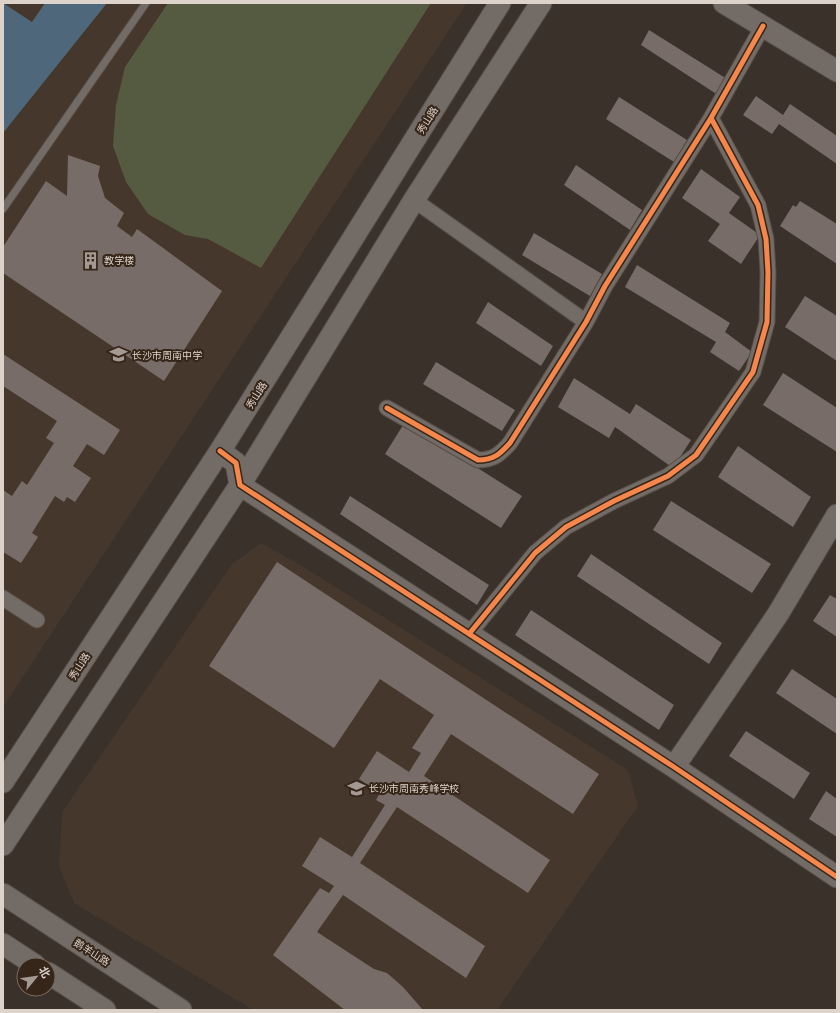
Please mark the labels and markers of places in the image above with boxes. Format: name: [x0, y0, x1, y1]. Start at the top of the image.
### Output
building icon: 教学楼: [81, 250, 101, 270]
place label: 教学楼: [104, 254, 134, 266]
school or university icon: 长沙市周南中学: [109, 345, 129, 365]
place label: 长沙市周南中学: [132, 349, 202, 361]
school or university icon: 长沙市周南秀峰学校: [346, 778, 366, 798]
place label: 长沙市周南秀峰学校: [369, 782, 459, 794]

